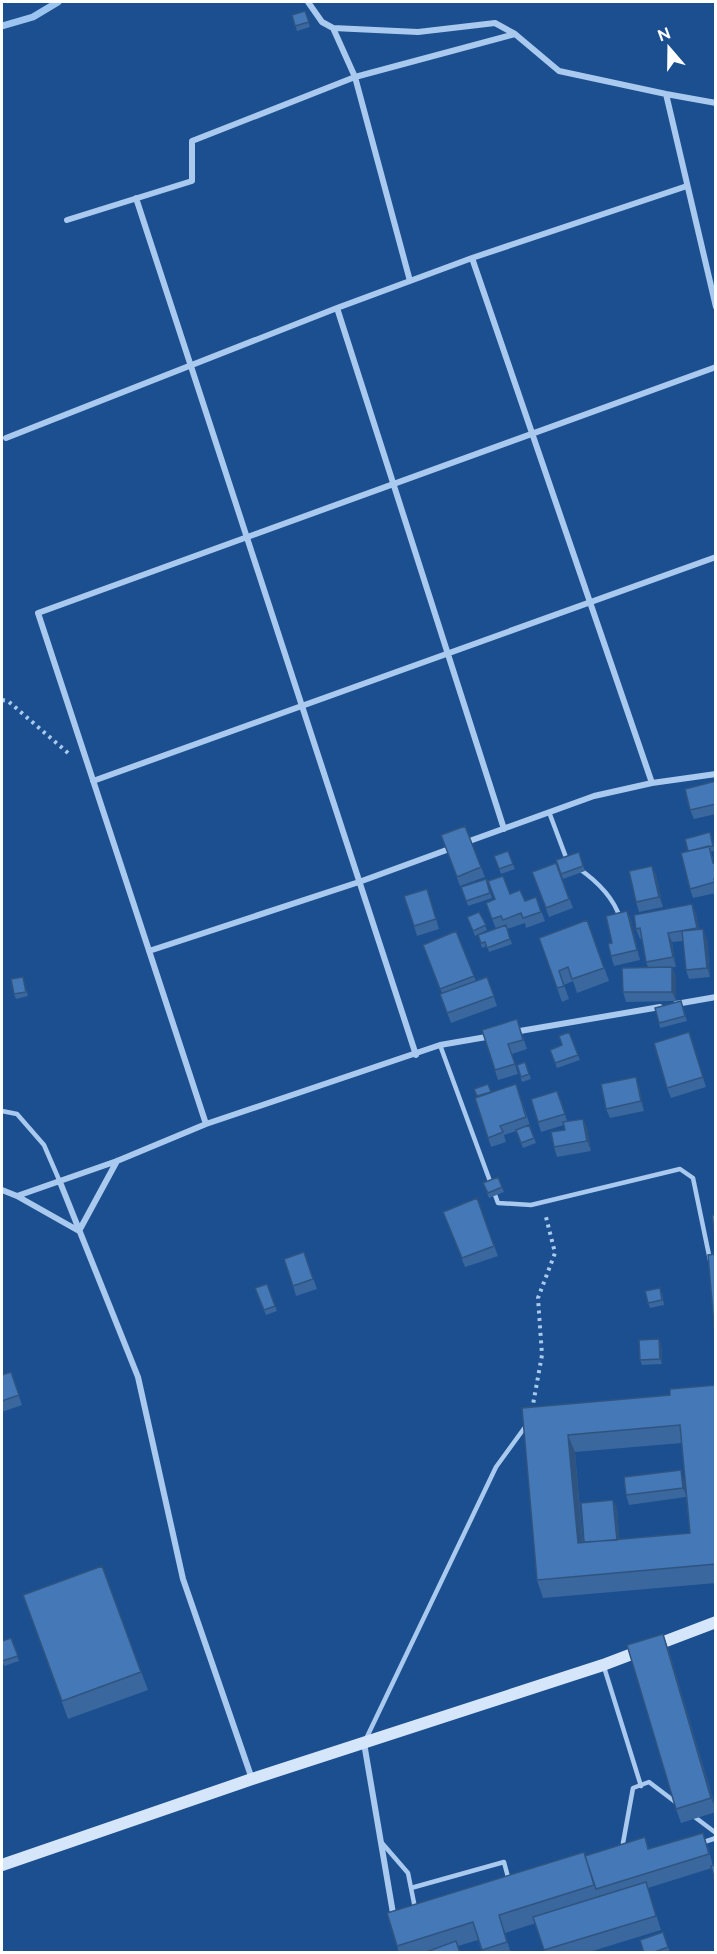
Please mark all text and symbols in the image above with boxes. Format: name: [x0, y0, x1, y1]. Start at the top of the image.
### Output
north arrow: [639, 18, 699, 78]
text: N: [655, 23, 673, 45]

